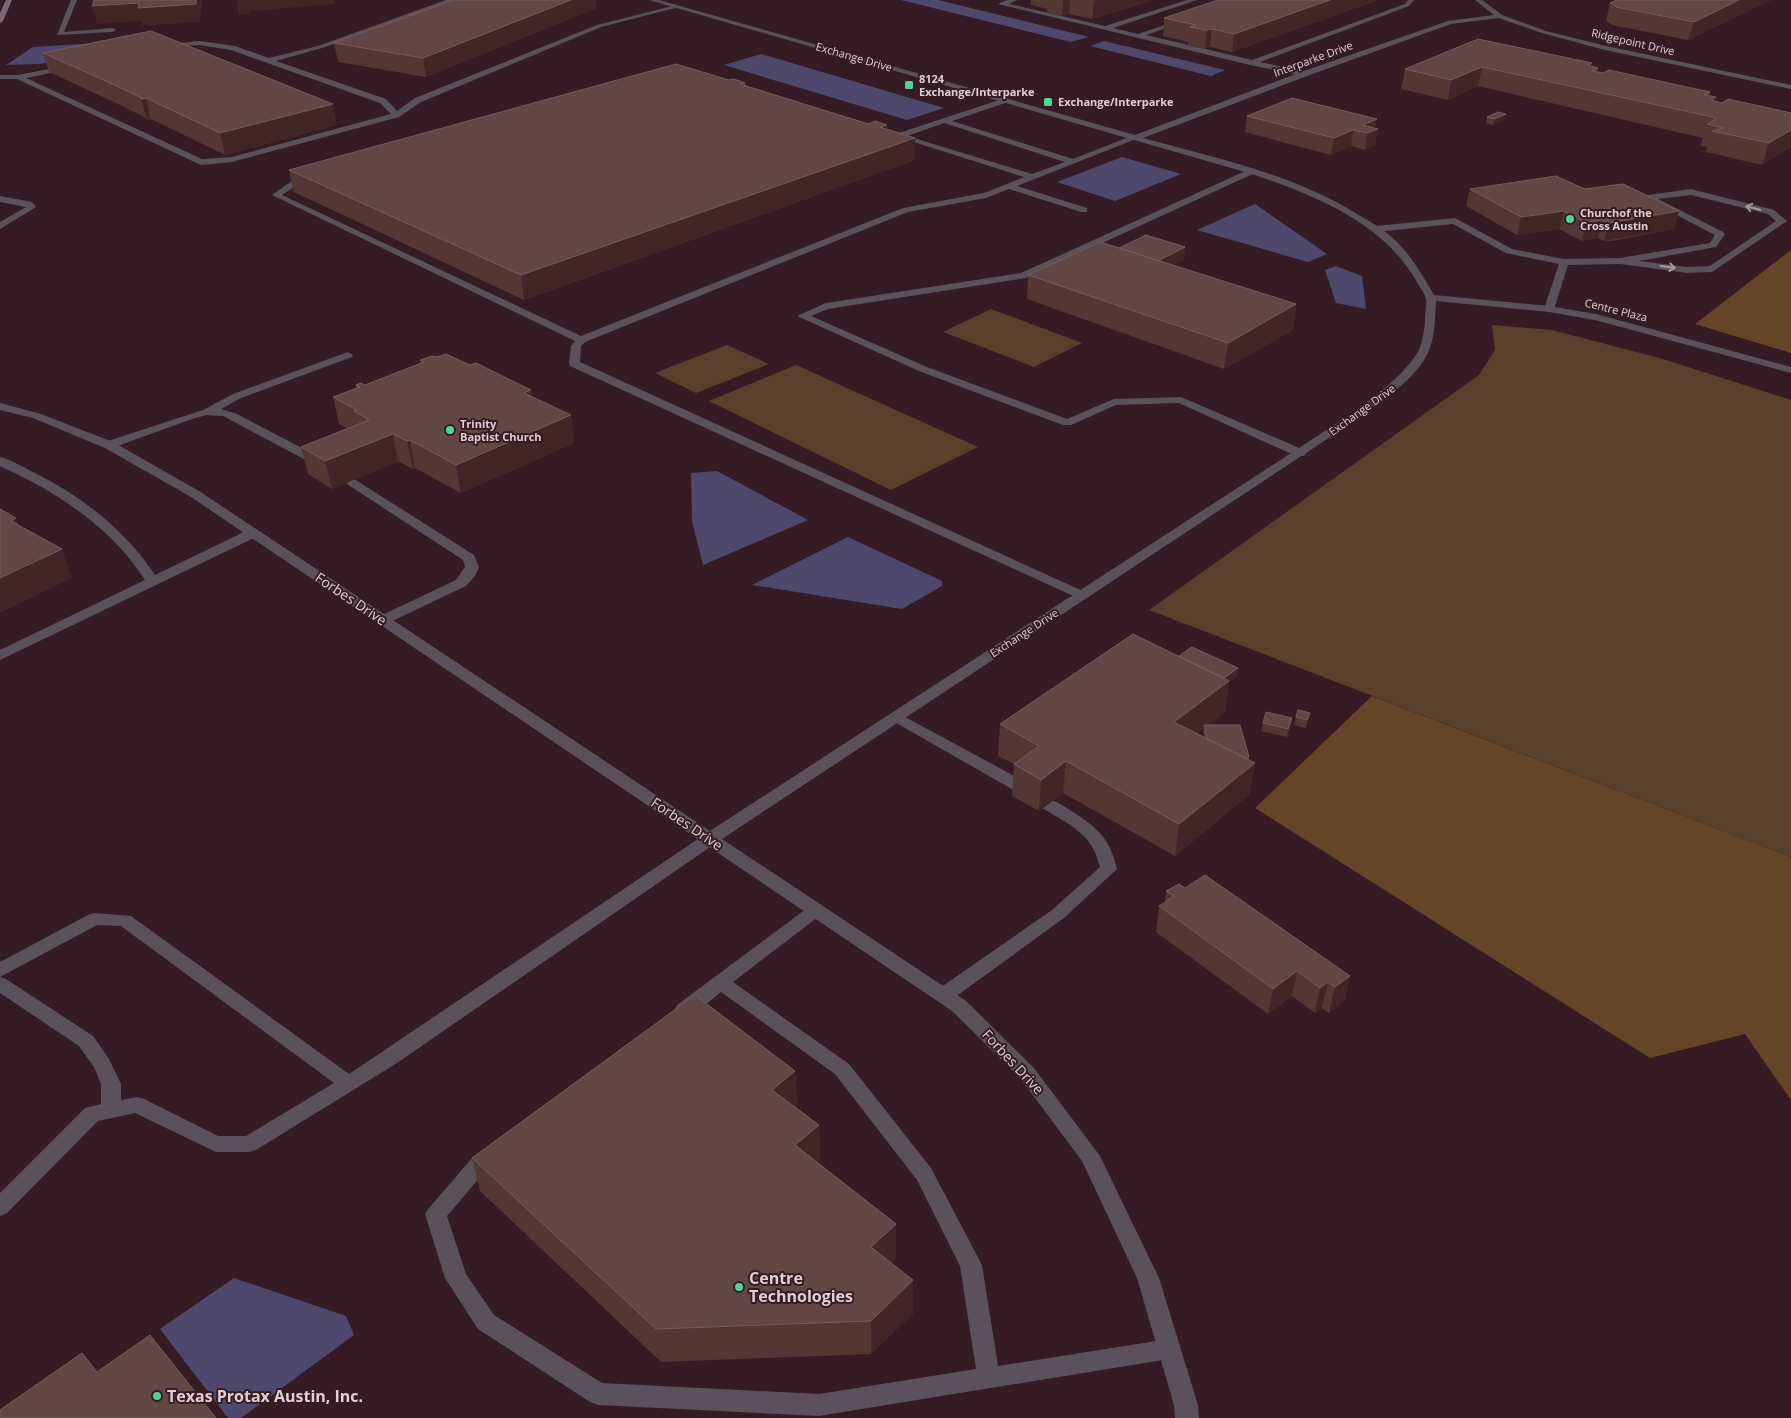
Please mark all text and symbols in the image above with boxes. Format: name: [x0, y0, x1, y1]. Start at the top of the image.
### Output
street label: Ridgepoint Drive: [1590, 25, 1676, 58]
street label: Interparke Drive: [1271, 37, 1355, 80]
street label: Exchange Drive: [814, 38, 894, 75]
place label: 8124 Exchange/Interparke: [919, 71, 1035, 99]
marker: 8124 Exchange/Interparke: [903, 79, 915, 91]
place label: Exchange/Interparke: [1058, 94, 1174, 109]
marker: Exchange/Interparke: [1042, 96, 1054, 108]
one-way arrow: [1745, 202, 1761, 212]
place label: Churchof the Cross Austin: [1580, 205, 1652, 233]
marker: Churchof the Cross Austin: [1564, 213, 1576, 225]
one-way arrow: [1660, 262, 1676, 272]
street label: Centre Plaza: [1583, 294, 1649, 325]
street label: Exchange Drive: [1325, 380, 1398, 439]
place label: Trinity Baptist Church: [460, 416, 542, 444]
marker: Trinity Baptist Church: [444, 424, 456, 436]
street label: Forbes Drive: [312, 568, 391, 630]
street label: Exchange Drive: [987, 605, 1061, 660]
street label: Forbes Drive: [648, 793, 727, 855]
street label: Forbes Drive: [978, 1025, 1048, 1098]
place label: Centre Technologies: [749, 1267, 853, 1307]
marker: Centre Technologies: [733, 1281, 745, 1293]
place label: Texas Protax Austin, Inc.: [167, 1385, 363, 1407]
marker: Texas Protax Austin, Inc.: [151, 1390, 163, 1402]

